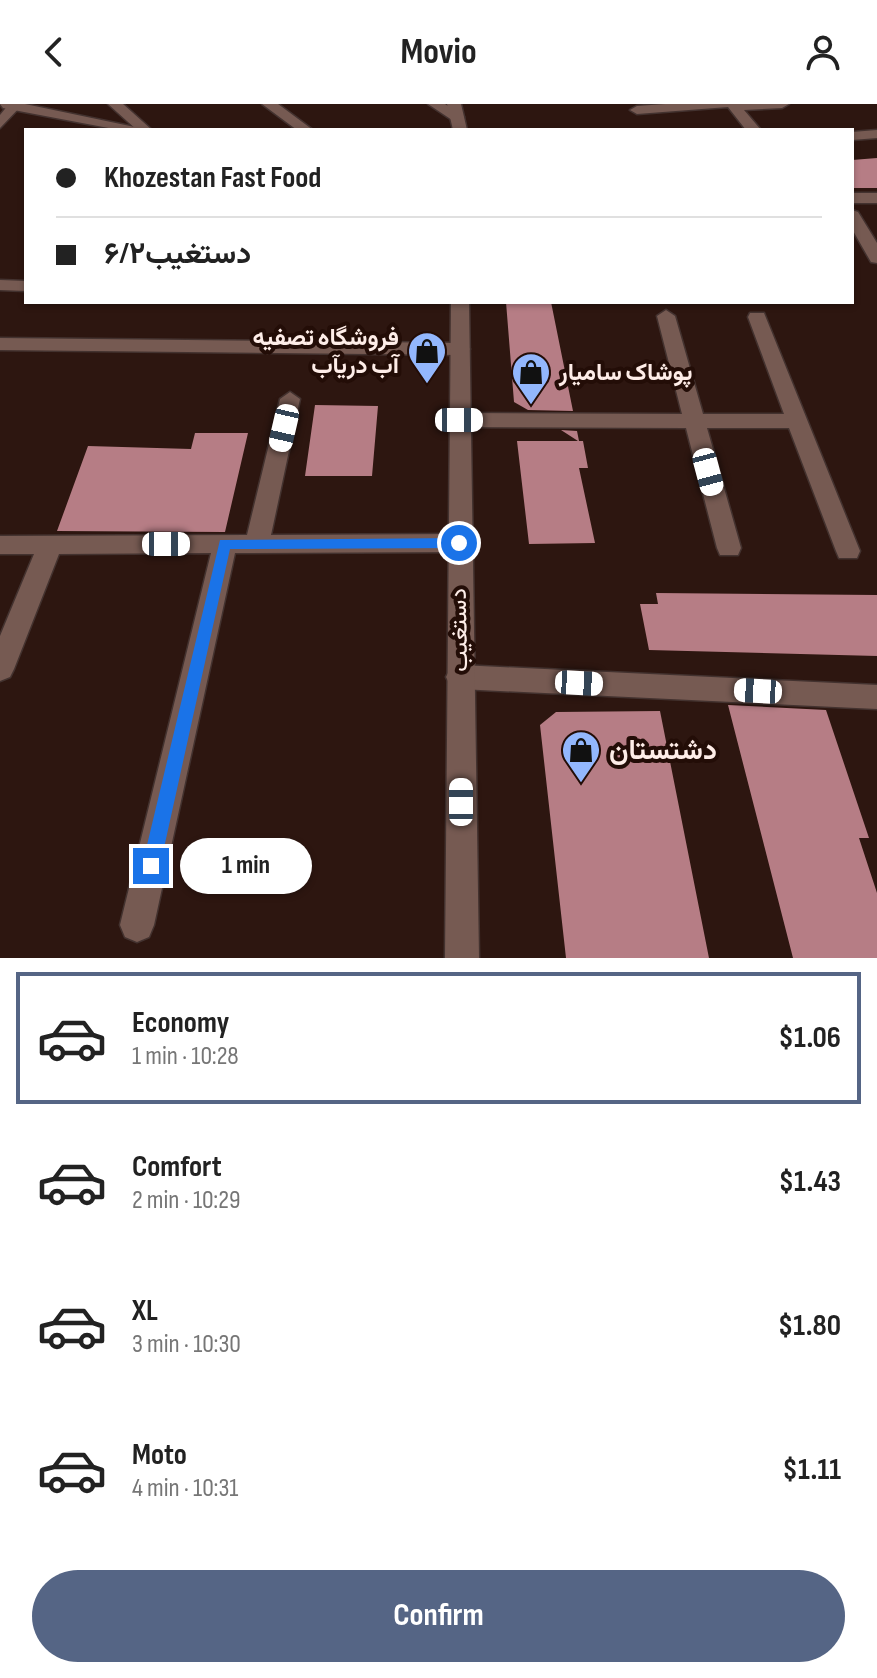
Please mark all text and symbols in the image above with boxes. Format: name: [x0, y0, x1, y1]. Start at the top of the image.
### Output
icon: back: [32, 30, 76, 74]
icon: person: [801, 30, 845, 74]
text: Movio: [400, 31, 477, 74]
text: Khozestan Fast Food: [104, 160, 321, 196]
text: دستغیب۶/۲: [104, 236, 251, 272]
place label: فروشگاه تصفیه آب دریآب: [252, 323, 401, 380]
shop icon: فروشگاه تصفیه آب دریآب: [406, 330, 448, 385]
shop icon: پوشاک سامیار: [510, 351, 552, 406]
place label: پوشاک سامیار: [558, 358, 693, 388]
car: [267, 402, 301, 454]
car: [435, 408, 483, 432]
car: [690, 446, 726, 498]
route start: [441, 525, 477, 561]
car: [142, 532, 190, 556]
street label: دستغیب: [444, 588, 474, 672]
car: [554, 670, 604, 696]
car: [733, 678, 783, 704]
shop icon: دشتستان: [560, 729, 602, 784]
place label: دشتستان: [609, 734, 717, 767]
car: [449, 778, 473, 826]
callout: 1 min: [179, 838, 311, 894]
route end: [133, 848, 169, 884]
text: 1 min: [222, 850, 270, 881]
icon: car: [36, 1002, 108, 1074]
text: Economy: [132, 1005, 229, 1041]
text: $1.06: [779, 1020, 841, 1056]
text: 1 min · 10:28: [132, 1041, 239, 1072]
icon: car: [36, 1146, 108, 1218]
text: Comfort: [132, 1149, 222, 1185]
text: $1.43: [779, 1164, 841, 1200]
text: 2 min · 10:29: [132, 1185, 240, 1216]
icon: car: [36, 1290, 108, 1362]
text: XL: [132, 1293, 158, 1329]
text: $1.80: [778, 1308, 841, 1344]
text: 3 min · 10:30: [132, 1329, 241, 1360]
icon: car: [36, 1434, 108, 1506]
text: Moto: [132, 1437, 187, 1473]
text: $1.11: [783, 1452, 841, 1488]
text: 4 min · 10:31: [132, 1473, 238, 1504]
button: Confirm: [32, 1570, 845, 1662]

